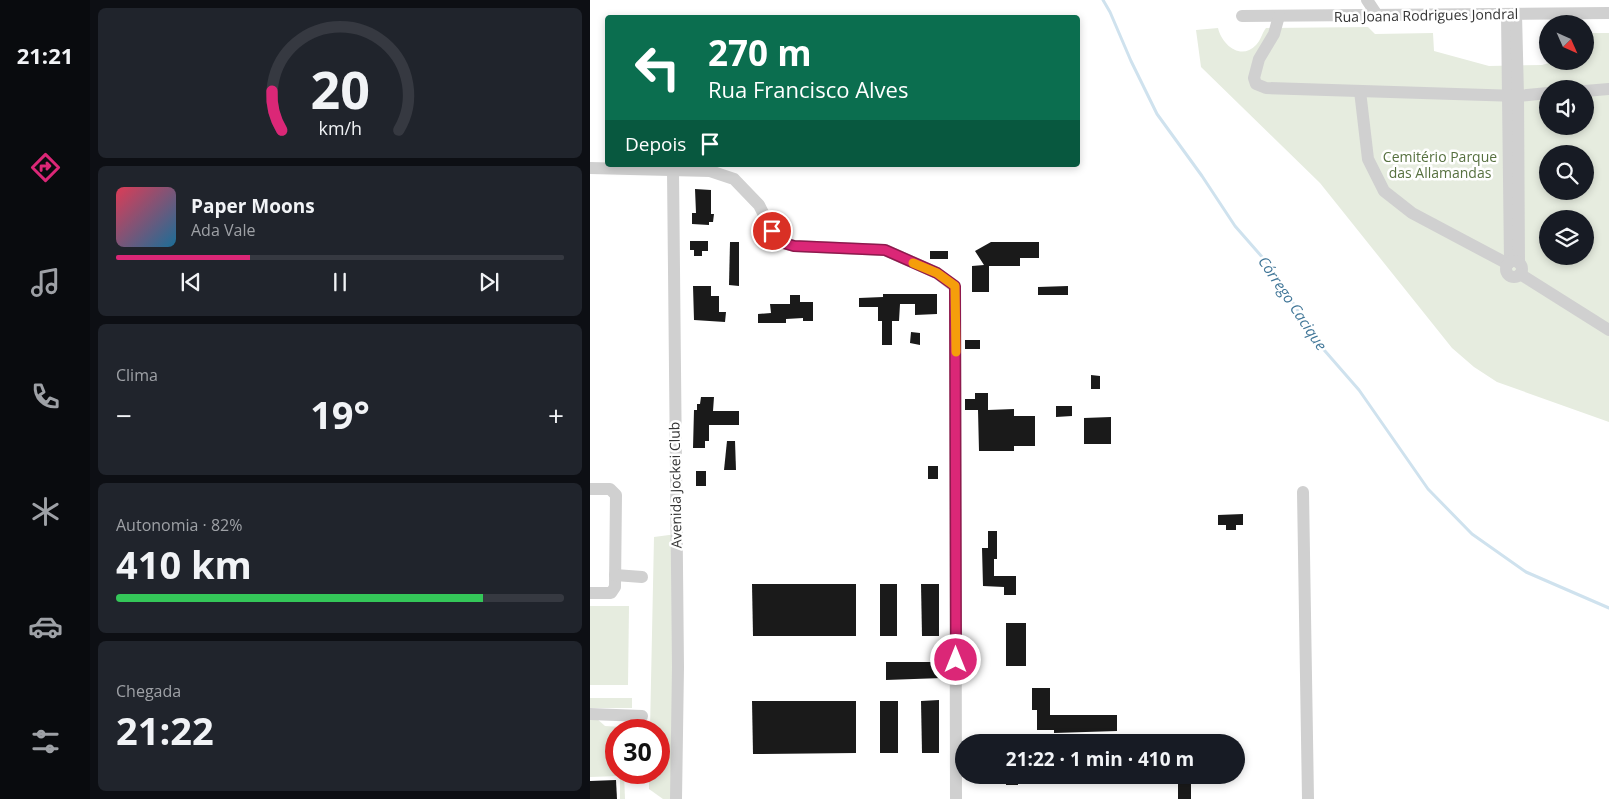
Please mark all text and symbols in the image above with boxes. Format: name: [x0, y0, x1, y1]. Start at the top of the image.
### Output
street label: Rua Joana Rodrigues Jondral: [1334, 4, 1518, 26]
north arrow: [1539, 15, 1594, 70]
map controls: [1539, 15, 1594, 265]
text: 270 m: [708, 29, 812, 76]
icon: left: [625, 35, 690, 100]
text: 21:21: [17, 40, 73, 70]
text: 20: [310, 53, 370, 124]
text: Rua Francisco Alves: [708, 74, 908, 104]
button: sound: [1539, 80, 1594, 135]
text: km/h: [318, 116, 362, 140]
icon: arrive: [696, 130, 724, 158]
text: Depois: [625, 131, 686, 157]
button: search: [1539, 145, 1594, 200]
park label: Cemitério Parque das Allamandas: [1383, 147, 1497, 182]
icon: directions: [28, 150, 63, 185]
text: Paper Moons: [191, 193, 315, 219]
pin: [751, 210, 793, 252]
button: layers: [1539, 210, 1594, 265]
icon: arrive: [758, 217, 786, 245]
text: Ada Vale: [191, 219, 255, 241]
water label: Córrego Cacique: [1254, 252, 1332, 354]
icon: music: [28, 265, 63, 300]
icon: previous: [177, 268, 205, 296]
icon: pause: [326, 268, 354, 296]
icon: next: [475, 268, 503, 296]
text: Clima: [116, 364, 158, 386]
icon: phone: [28, 379, 63, 414]
text: 19°: [310, 388, 370, 440]
text: −: [116, 396, 132, 434]
text: +: [548, 396, 564, 434]
street label: Avenida Jockei Club: [664, 422, 686, 548]
icon: climate: [28, 494, 63, 529]
text: Autonomia · 82%: [116, 514, 242, 536]
text: 410 km: [116, 538, 252, 590]
icon: car: [28, 609, 63, 644]
position arrow: [929, 633, 981, 685]
text: Chegada: [116, 680, 181, 702]
text: 21:22: [116, 704, 214, 756]
speed limit sign: 30: [605, 719, 670, 784]
icon: filters: [28, 724, 63, 759]
text: 21:22 · 1 min · 410 m: [1006, 746, 1194, 772]

